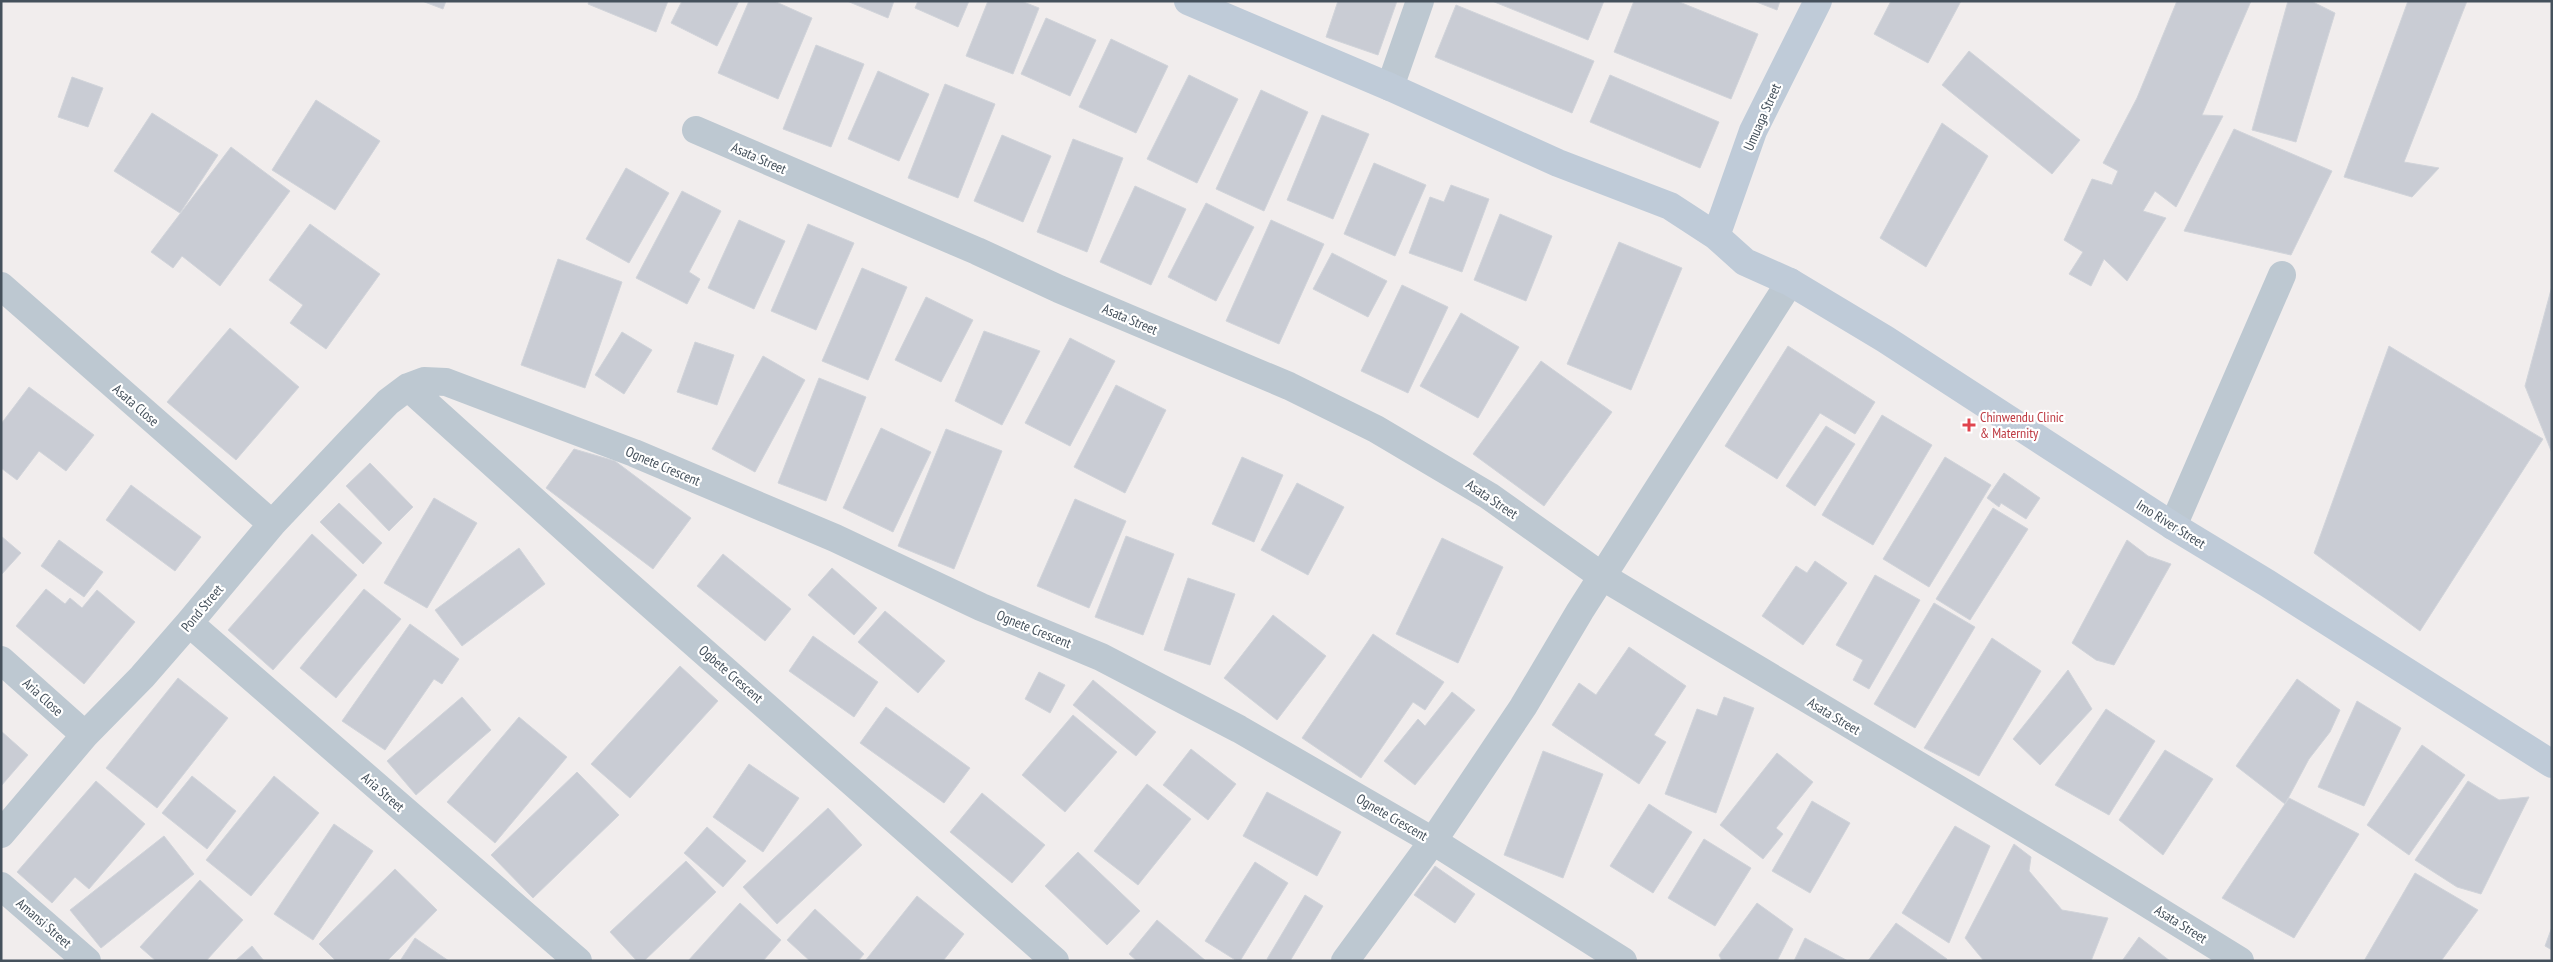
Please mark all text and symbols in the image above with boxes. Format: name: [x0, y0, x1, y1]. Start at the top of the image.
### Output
street label: Umuaga Street: [1739, 80, 1785, 153]
street label: Asata Street: [729, 138, 789, 178]
street label: Asata Street: [1100, 299, 1161, 339]
street label: Asata Close: [109, 380, 163, 430]
place label: Chinwendu Clinic & Maternity: [1980, 408, 2064, 442]
marker: Chinwendu Clinic & Maternity: [1962, 418, 1976, 432]
street label: Ognete Crescent: [623, 442, 703, 490]
street label: Asata Street: [1463, 475, 1521, 523]
street label: Imo River Street: [2133, 496, 2209, 552]
street label: Pond Street: [177, 581, 227, 635]
street label: Ognete Crescent: [994, 606, 1074, 652]
street label: Ogbete Crescent: [695, 641, 767, 707]
street label: Aria Close: [19, 674, 67, 720]
street label: Asata Street: [1804, 693, 1864, 739]
street label: Aria Street: [358, 768, 408, 816]
street label: Ognete Crescent: [1353, 789, 1431, 845]
street label: Amansi Street: [13, 894, 75, 952]
street label: Asata Street: [2151, 901, 2211, 947]

